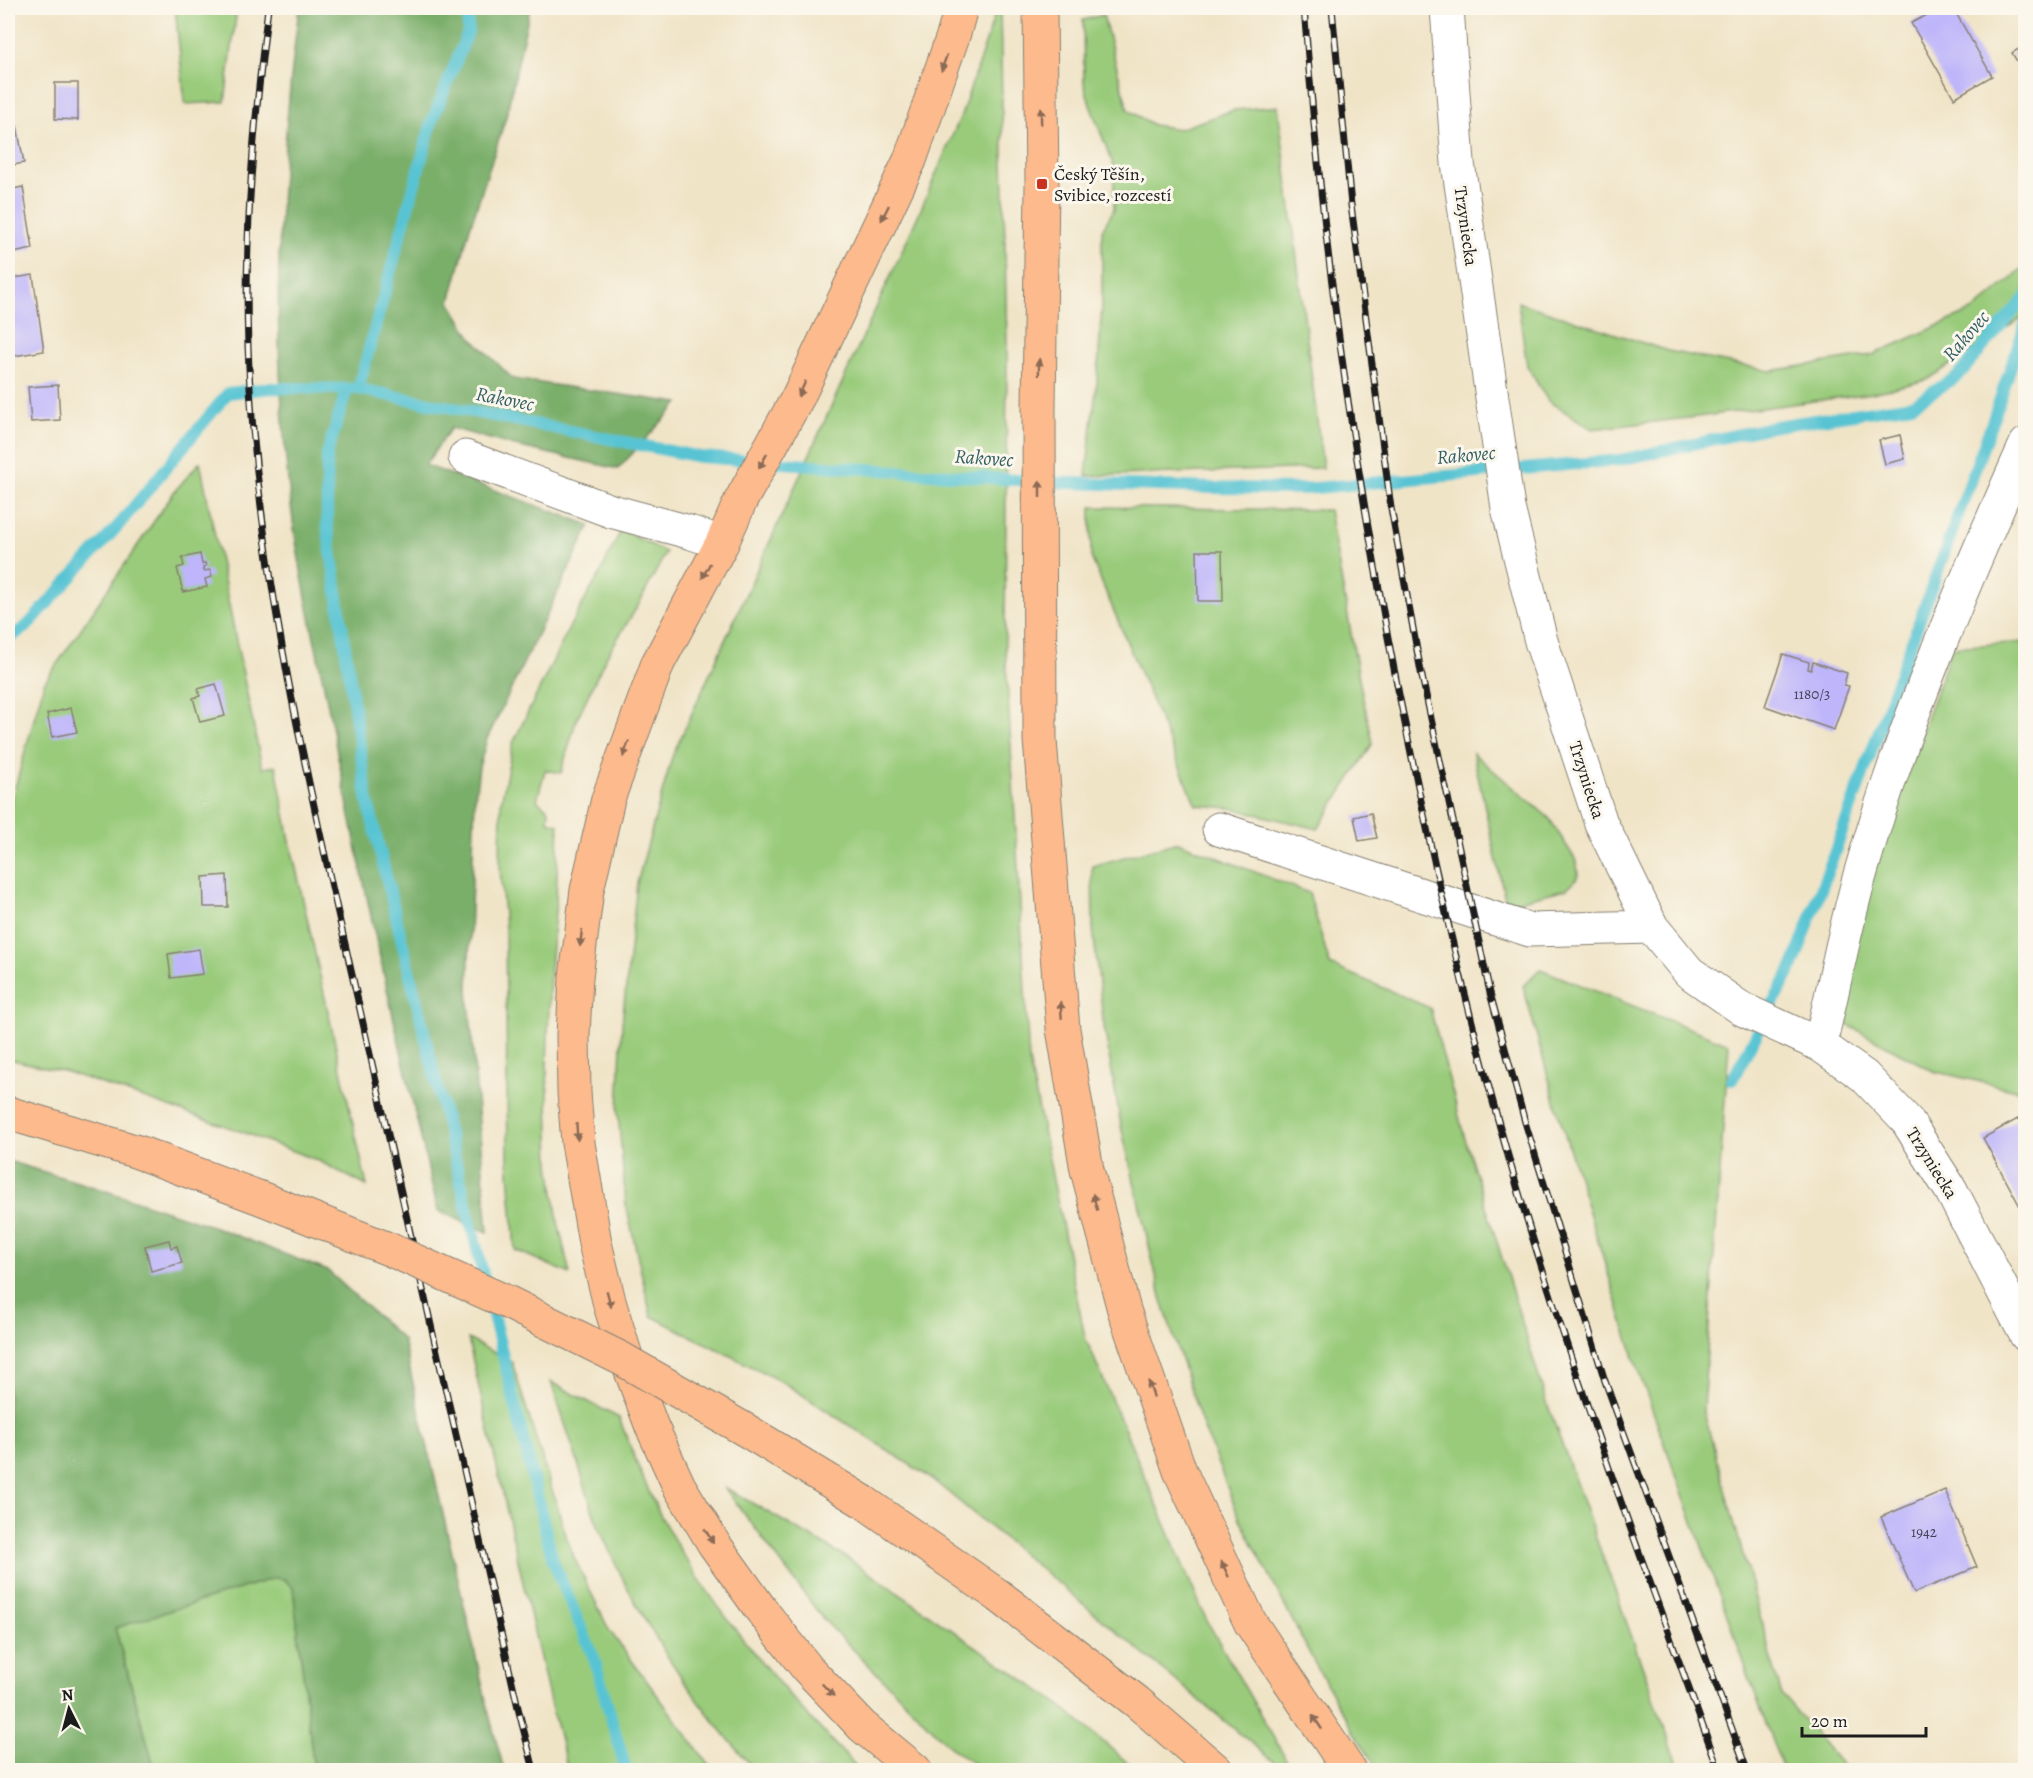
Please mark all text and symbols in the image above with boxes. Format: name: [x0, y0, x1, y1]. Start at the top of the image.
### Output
one-way arrow: [939, 54, 948, 72]
one-way arrow: [1036, 106, 1045, 125]
place label: Český Těšín, Svibice, rozcestí: [1054, 162, 1172, 207]
marker: Český Těšín, Svibice, rozcestí: [1035, 177, 1049, 191]
street label: Trzyniecka: [1449, 185, 1484, 268]
one-way arrow: [880, 205, 890, 222]
water label: Rakovec: [1937, 305, 1996, 367]
one-way arrow: [1034, 358, 1044, 377]
water label: Rakovec: [474, 380, 537, 418]
one-way arrow: [797, 381, 806, 398]
water label: Rakovec: [1436, 439, 1497, 471]
water label: Rakovec: [954, 442, 1014, 474]
one-way arrow: [758, 453, 768, 470]
one-way arrow: [1035, 480, 1045, 499]
one-way arrow: [702, 563, 711, 580]
house number: 1180/3: [1794, 684, 1830, 704]
street label: Trzyniecka: [1563, 738, 1611, 822]
one-way arrow: [621, 740, 631, 758]
one-way arrow: [576, 928, 586, 947]
one-way arrow: [1056, 1001, 1066, 1020]
one-way arrow: [572, 1123, 582, 1142]
street label: Trzyniecka: [1901, 1123, 1964, 1204]
one-way arrow: [1090, 1193, 1100, 1211]
one-way arrow: [605, 1291, 614, 1309]
one-way arrow: [1146, 1380, 1156, 1398]
house number: 1942: [1911, 1522, 1937, 1542]
one-way arrow: [704, 1528, 714, 1545]
one-way arrow: [1221, 1560, 1230, 1577]
north arrow: [39, 1679, 99, 1739]
text: N: [61, 1683, 75, 1707]
one-way arrow: [821, 1683, 835, 1698]
scale bar: [1802, 1700, 1926, 1738]
text: 20 m: [1811, 1709, 1848, 1733]
one-way arrow: [1311, 1714, 1322, 1730]

